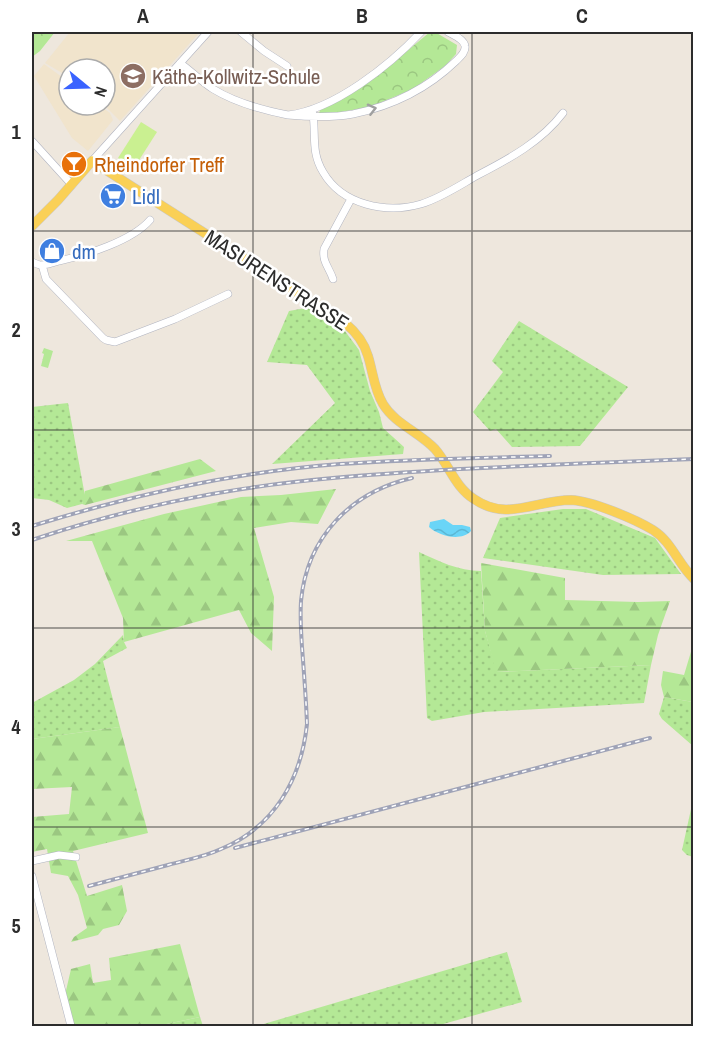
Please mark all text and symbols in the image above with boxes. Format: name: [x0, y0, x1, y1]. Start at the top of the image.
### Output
text: A: [137, 2, 149, 29]
text: B: [356, 2, 368, 29]
text: C: [576, 2, 588, 29]
north arrow: [57, 57, 117, 117]
school or university icon: Käthe-Kollwitz-Schule: [118, 61, 148, 91]
place label: Käthe-Kollwitz-Schule: [152, 62, 320, 91]
text: N: [89, 84, 113, 100]
one-way arrow: [366, 104, 376, 116]
text: 1: [11, 118, 21, 145]
bar icon: Rheindorfer Treff: [59, 149, 89, 179]
place label: Rheindorfer Treff: [94, 150, 225, 179]
supermarket icon: Lidl: [98, 181, 128, 211]
place label: Lidl: [132, 182, 160, 211]
street label: MASURENSTRASSE: [199, 222, 355, 338]
shop icon: dm: [37, 236, 67, 266]
place label: dm: [72, 237, 96, 266]
text: 2: [11, 316, 21, 343]
text: 3: [11, 515, 21, 542]
text: 4: [11, 713, 21, 740]
text: 5: [11, 912, 21, 939]

